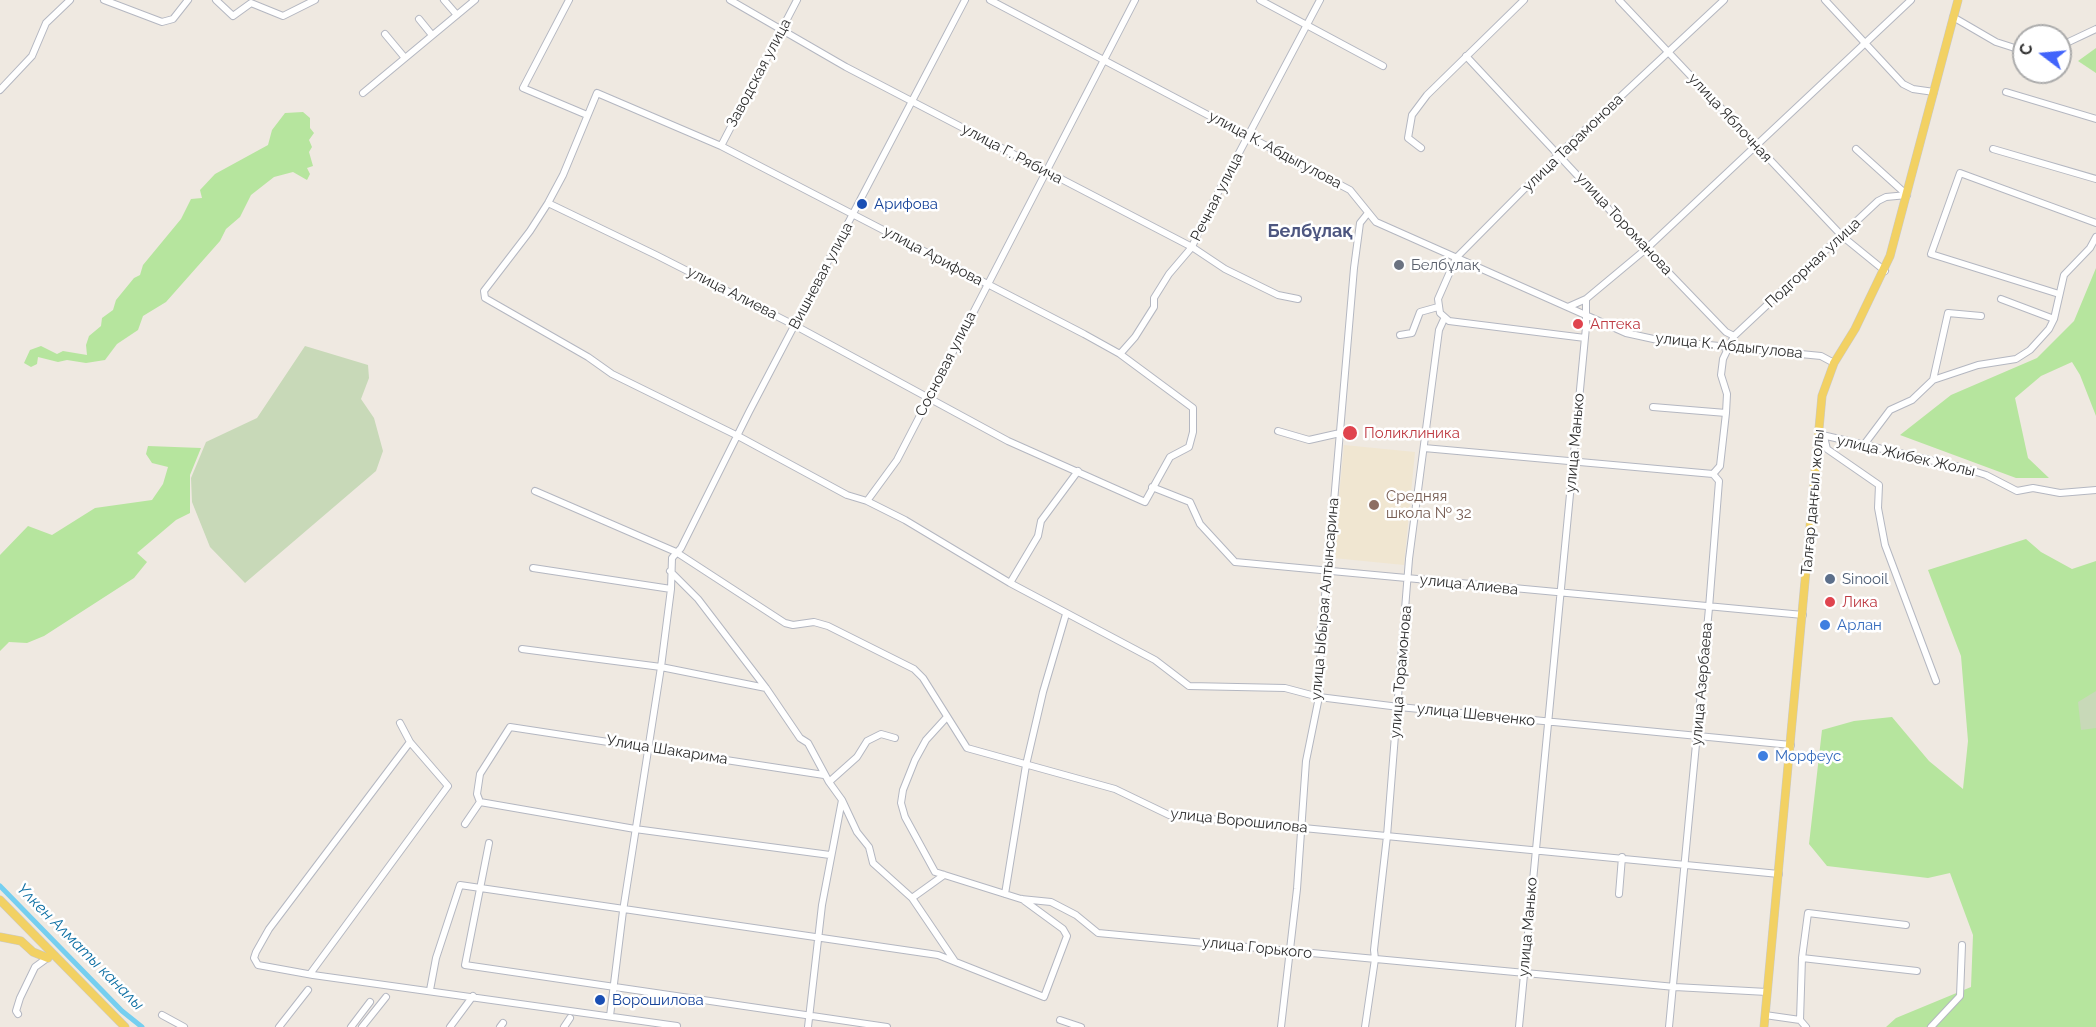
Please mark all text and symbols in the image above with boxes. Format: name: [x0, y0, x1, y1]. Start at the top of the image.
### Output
street label: Заводская улица: [723, 16, 795, 130]
north arrow: [2012, 24, 2072, 84]
text: С: [2015, 42, 2037, 57]
street label: улица Яблочная: [1684, 70, 1776, 166]
street label: улица Тарамонова: [1519, 90, 1627, 196]
street label: улица К. Абдыгулова: [1205, 107, 1345, 193]
street label: улица Г. Рябича: [959, 120, 1065, 188]
street label: Речная улица: [1187, 150, 1247, 244]
street label: улица Тороманова: [1572, 169, 1676, 279]
place label: Арифова: [874, 195, 938, 213]
marker: Арифова: [855, 197, 869, 211]
street label: Подгорная улица: [1762, 214, 1864, 312]
street label: Вишневая улица: [785, 219, 857, 333]
district label: Белбұлақ: [1267, 221, 1353, 243]
street label: улица Арифова: [880, 222, 986, 290]
place label: Белбұлақ: [1411, 256, 1480, 274]
marker: Белбұлақ: [1392, 258, 1406, 272]
street label: улица Алиева: [684, 263, 780, 323]
street label: Сосновая улица: [912, 309, 980, 419]
place label: Аптека: [1590, 315, 1641, 333]
marker: Аптека: [1571, 317, 1585, 331]
street label: улица К. Абдыгулова: [1654, 329, 1804, 363]
street label: улица Манько: [1562, 392, 1588, 494]
marker: Поликлиника: [1341, 424, 1359, 442]
place label: Поликлиника: [1364, 424, 1460, 442]
street label: Талғар даңғыл жолы: [1798, 428, 1828, 576]
street label: улица Жибек Жолы: [1835, 431, 1977, 481]
place label: Средняя школа № 32: [1386, 487, 1472, 522]
street label: улица Ыбырая Алтынсарина: [1307, 497, 1343, 701]
marker: Средняя школа № 32: [1367, 498, 1381, 512]
place label: Sinooil: [1842, 570, 1888, 588]
street label: улица Алиева: [1419, 571, 1519, 599]
marker: Sinooil: [1823, 572, 1837, 586]
place label: Лика: [1842, 593, 1878, 611]
marker: Лика: [1823, 595, 1837, 609]
street label: улица Торамонова: [1386, 605, 1416, 739]
place label: Арлан: [1837, 616, 1882, 634]
marker: Арлан: [1818, 618, 1832, 632]
street label: улица Азербаева: [1688, 622, 1716, 746]
street label: улица Шевченко: [1416, 700, 1536, 730]
street label: Улица Шакарима: [605, 732, 729, 768]
place label: Морфеус: [1775, 747, 1841, 765]
marker: Морфеус: [1756, 749, 1770, 763]
street label: улица Ворошилова: [1169, 805, 1309, 837]
street label: улица Манько: [1515, 876, 1541, 978]
water label: Үлкен Алматы каналы: [13, 880, 147, 1014]
street label: улица Горького: [1201, 933, 1313, 963]
place label: Ворошилова: [612, 991, 704, 1009]
marker: Ворошилова: [593, 993, 607, 1007]

